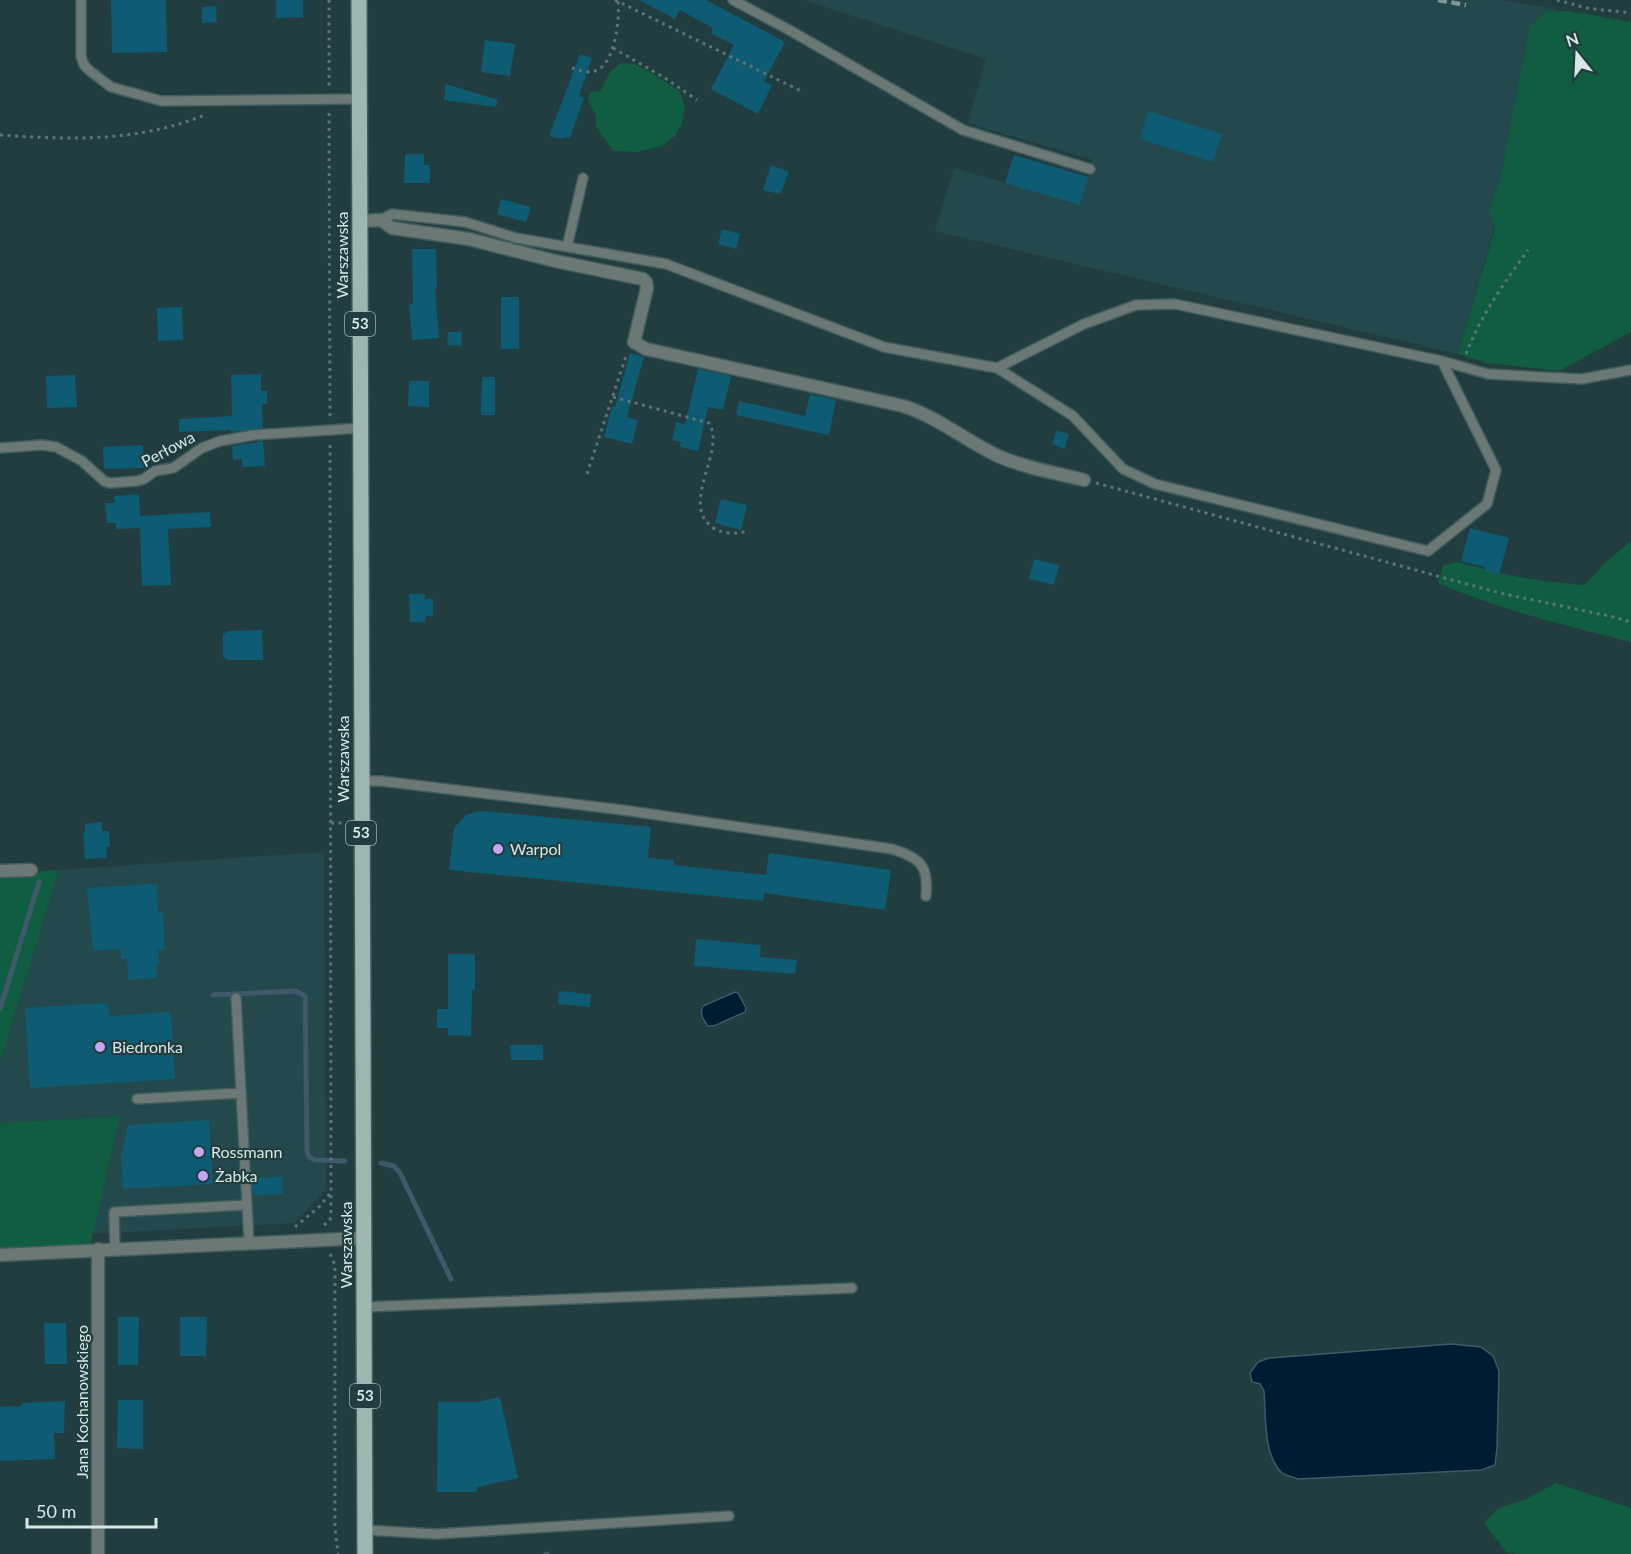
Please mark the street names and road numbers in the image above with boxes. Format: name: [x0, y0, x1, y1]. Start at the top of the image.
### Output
street label: Warszawska: [332, 212, 351, 298]
road number: 53: [345, 312, 375, 336]
street label: Perłowa: [138, 427, 198, 471]
street label: Warszawska: [333, 716, 352, 802]
road number: 53: [346, 821, 376, 845]
street label: Warszawska: [336, 1202, 355, 1288]
street label: Jana Kochanowskiego: [72, 1325, 91, 1479]
road number: 53: [350, 1384, 380, 1408]

